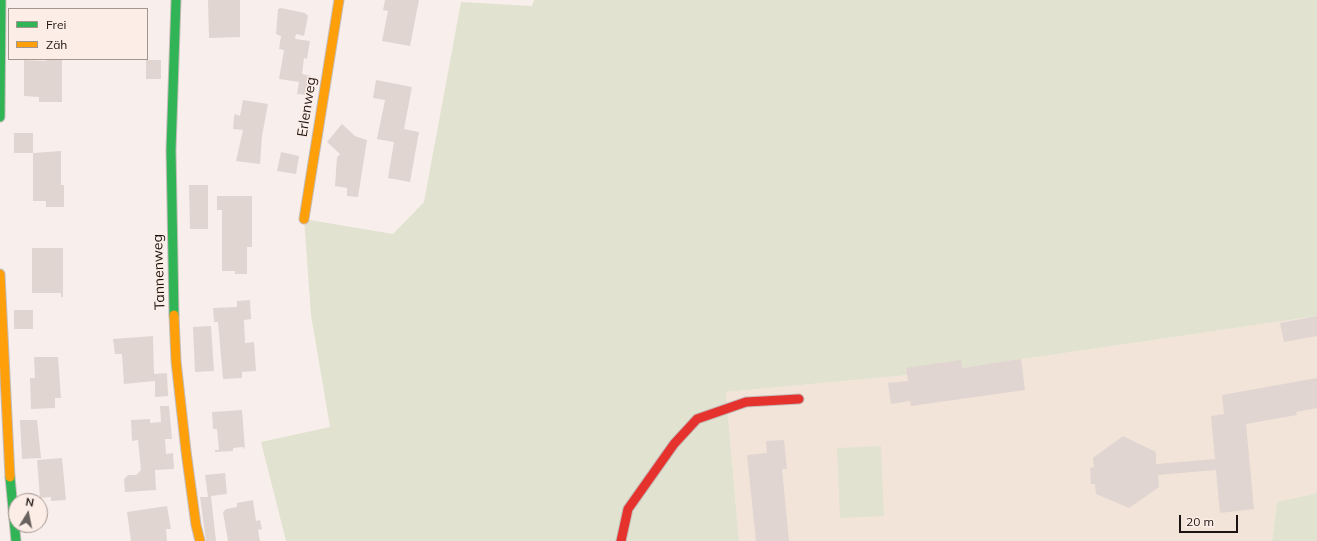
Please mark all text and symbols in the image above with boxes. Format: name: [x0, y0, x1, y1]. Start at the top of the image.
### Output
legend: [8, 8, 148, 60]
text: Frei: [46, 17, 66, 32]
text: Zäh: [46, 37, 67, 52]
street label: Erlenweg: [294, 76, 320, 138]
street label: Tannenweg: [149, 234, 169, 310]
north arrow: [8, 493, 48, 533]
text: N: [25, 495, 35, 510]
scale bar: [1181, 507, 1240, 533]
text: 20 m: [1186, 514, 1214, 529]

